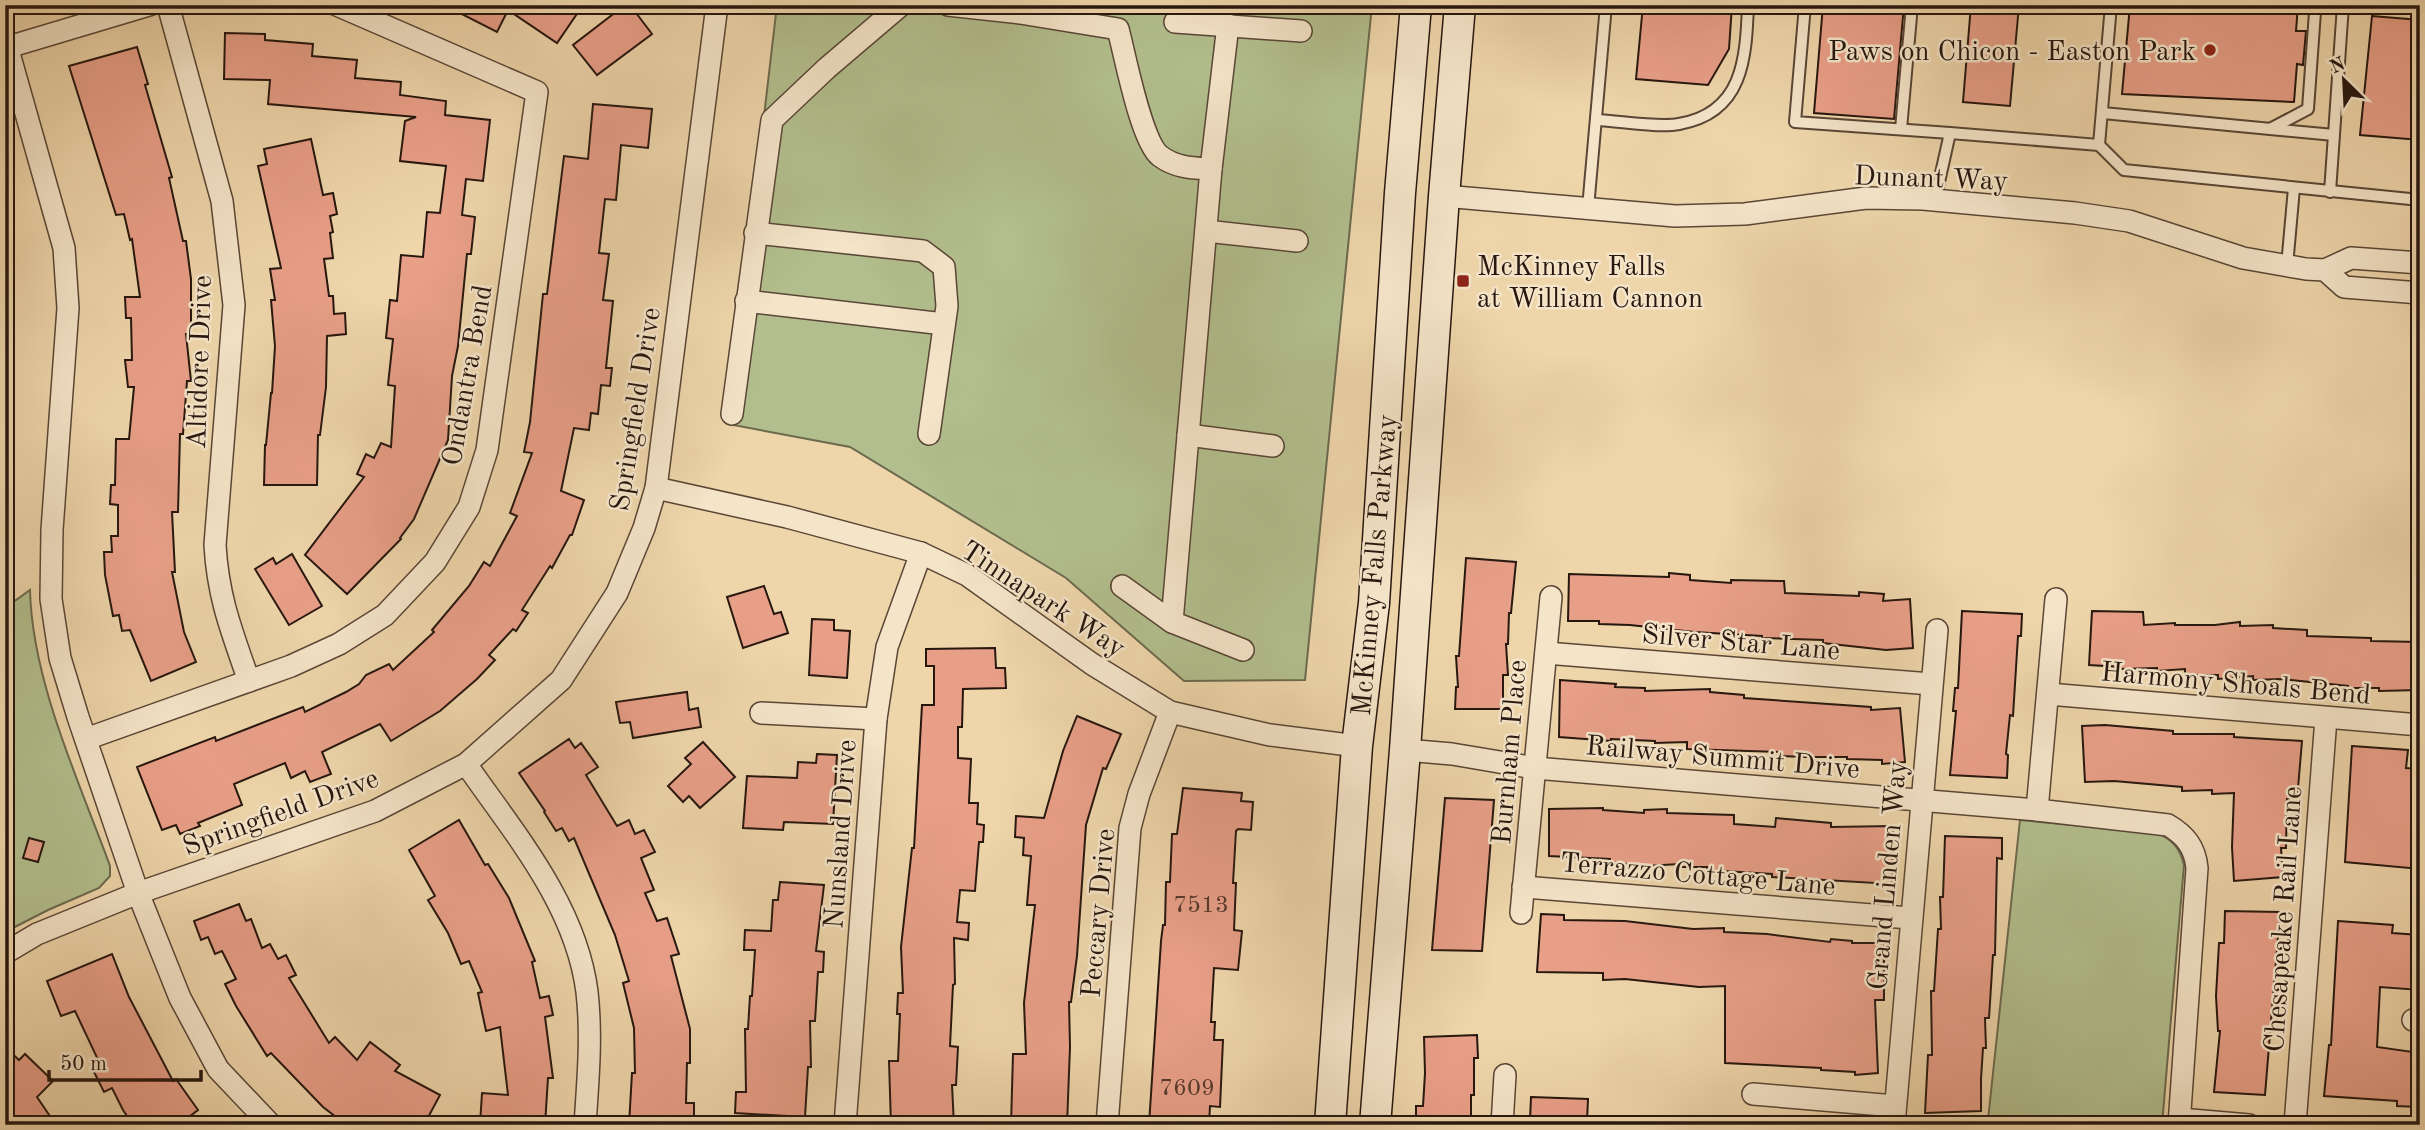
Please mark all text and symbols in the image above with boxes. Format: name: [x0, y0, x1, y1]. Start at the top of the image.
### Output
place label: Paws on Chicon - Easton Park: [1828, 39, 2196, 67]
marker: Paws on Chicon - Easton Park: [2202, 42, 2218, 58]
north arrow: [2310, 46, 2380, 116]
text: N: [2328, 55, 2349, 78]
street label: Dunant Way: [1853, 163, 2009, 197]
place label: McKinney Falls at William Cannon: [1477, 254, 1703, 314]
marker: McKinney Falls at William Cannon: [1455, 273, 1471, 289]
street label: Altidore Drive: [184, 275, 218, 450]
street label: Ondantra Bend: [439, 283, 499, 468]
street label: Springfield Drive: [607, 305, 667, 513]
street label: McKinney Falls Parkway: [1349, 413, 1403, 717]
street label: Tinnapark Way: [955, 537, 1130, 664]
street label: Silver Star Lane: [1640, 621, 1841, 667]
street label: Burnham Place: [1489, 659, 1533, 846]
street label: Harmony Shoals Bend: [2099, 659, 2372, 711]
street label: Railway Summit Drive: [1584, 733, 1861, 785]
street label: Nunsland Drive: [821, 738, 863, 930]
street label: Grand Linden Way: [1865, 759, 1913, 991]
street label: Springfield Drive: [179, 765, 383, 862]
street label: Chesapeake Rail Lane: [2262, 785, 2308, 1053]
street label: Peccary Drive: [1079, 827, 1121, 999]
street label: Terrazzo Cottage Lane: [1559, 850, 1837, 902]
house number: 7513: [1173, 894, 1229, 918]
scale bar: [49, 1039, 201, 1083]
text: 50 m: [60, 1054, 107, 1075]
house number: 7609: [1159, 1077, 1215, 1101]

